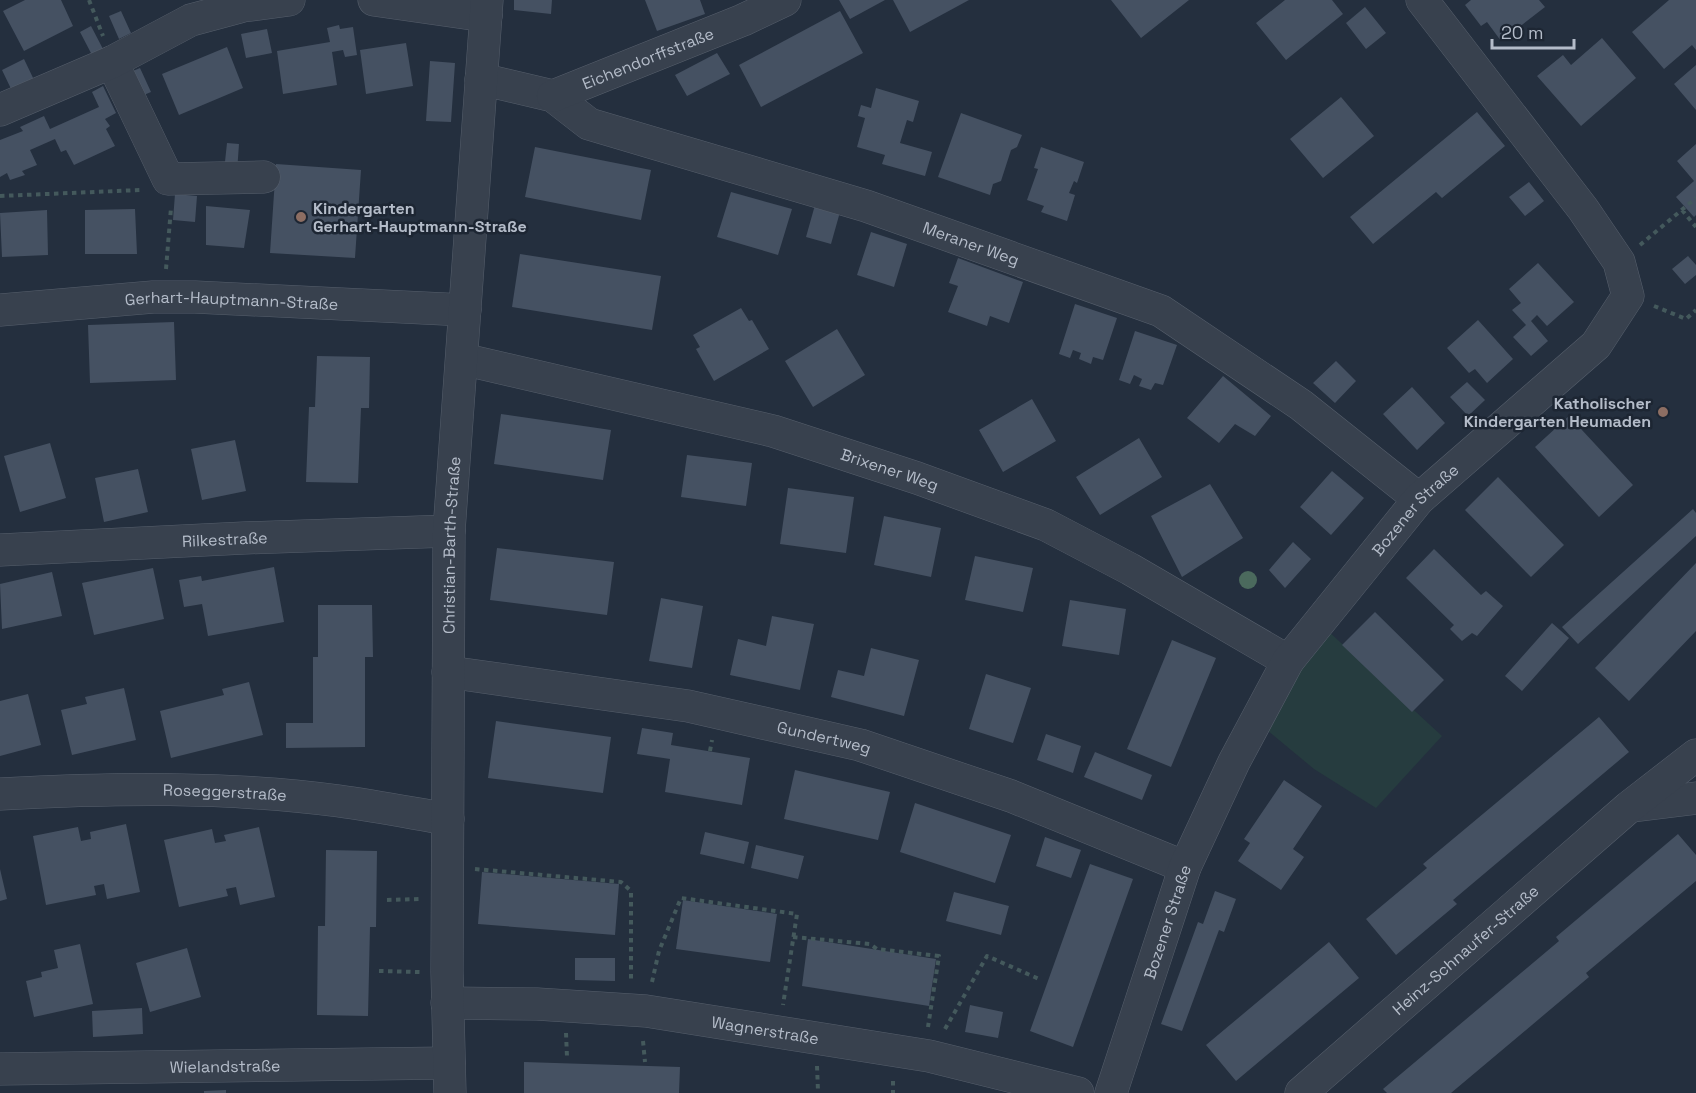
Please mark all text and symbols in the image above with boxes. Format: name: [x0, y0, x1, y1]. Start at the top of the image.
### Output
scale bar: [1492, 12, 1574, 50]
text: 20 m: [1501, 21, 1544, 44]
street label: Eichendorffstraße: [579, 22, 717, 94]
place label: Kindergarten Gerhart-Hauptmann-Straße: [313, 198, 527, 237]
marker: Kindergarten Gerhart-Hauptmann-Straße: [294, 210, 308, 224]
street label: Meraner Weg: [920, 217, 1022, 270]
street label: Gerhart-Hauptmann-Straße: [124, 286, 339, 314]
place label: Katholischer Kindergarten Heumaden: [1464, 393, 1651, 432]
marker: Katholischer Kindergarten Heumaden: [1656, 405, 1670, 419]
street label: Brixener Weg: [838, 443, 941, 495]
street label: Christian-Barth-Straße: [438, 456, 465, 634]
street label: Bozener Straße: [1367, 459, 1463, 560]
street label: Rilkestraße: [181, 527, 268, 552]
street label: Gundertweg: [775, 716, 874, 759]
street label: Roseggerstraße: [163, 779, 288, 806]
street label: Bozener Straße: [1139, 862, 1195, 982]
street label: Heinz-Schnaufer-Straße: [1388, 880, 1543, 1019]
street label: Wagnerstraße: [710, 1011, 820, 1049]
street label: Wielandstraße: [169, 1055, 281, 1077]

